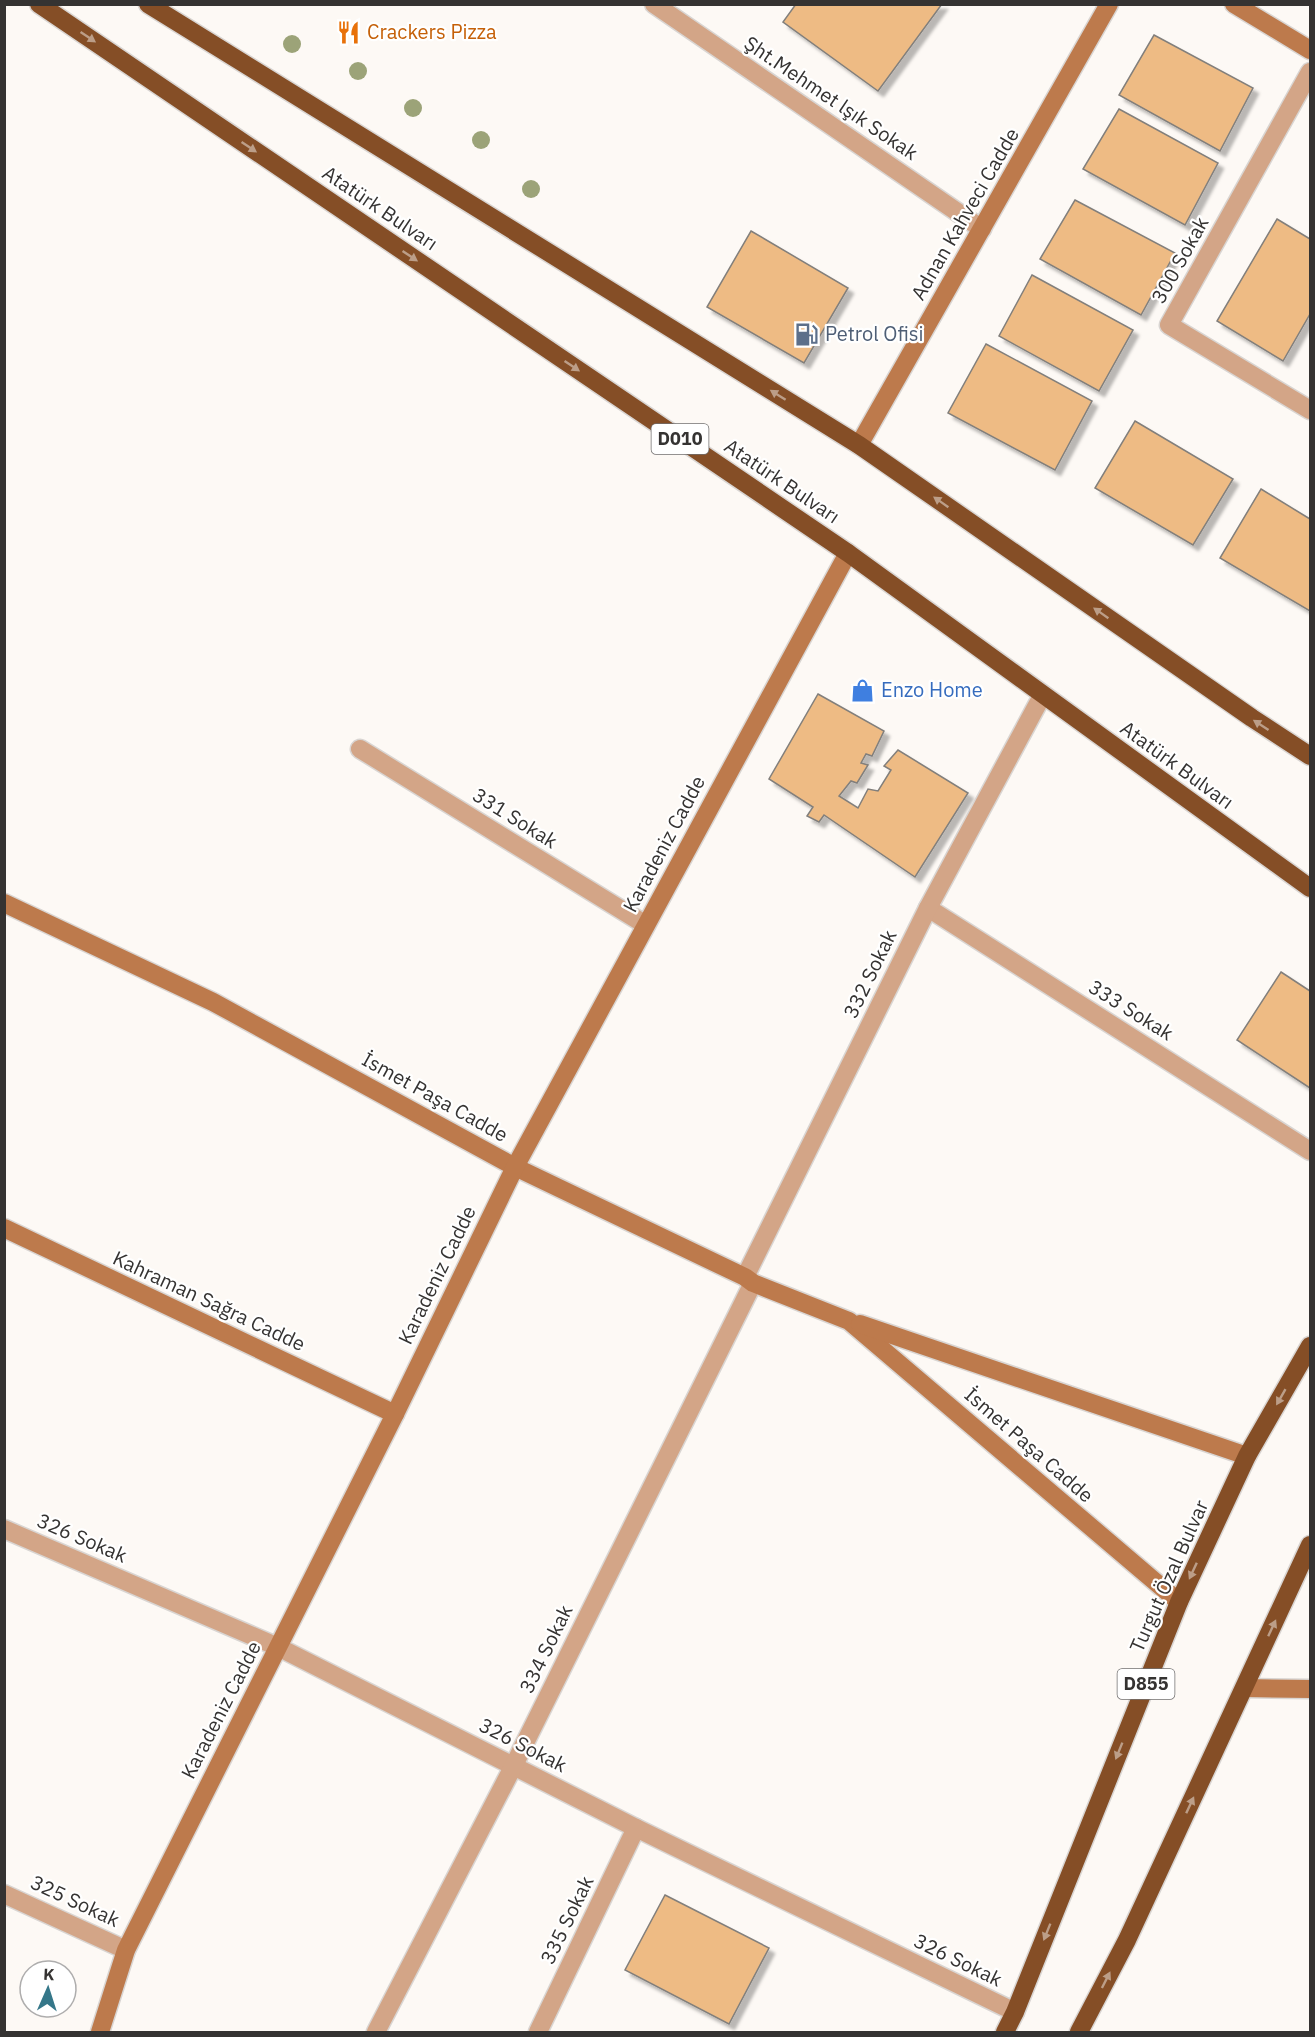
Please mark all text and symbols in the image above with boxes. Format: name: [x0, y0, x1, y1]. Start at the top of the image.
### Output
place label: Crackers Pizza: [367, 18, 497, 45]
restaurant icon: Crackers Pizza: [336, 19, 362, 45]
street label: Şht.Mehmet lşık Sokak: [739, 29, 924, 166]
one-way arrow: [79, 31, 95, 43]
street label: Adnan Kahveci Cadde: [904, 123, 1025, 305]
one-way arrow: [241, 141, 257, 152]
street label: Atatürk Bulvarı: [317, 159, 443, 256]
street label: 300 Sokak: [1145, 211, 1215, 308]
one-way arrow: [402, 250, 418, 262]
place label: Petrol Ofisi: [825, 320, 924, 347]
fuel station icon: Petrol Ofisi: [794, 321, 820, 347]
one-way arrow: [563, 360, 579, 372]
one-way arrow: [770, 389, 786, 400]
road number: D010: [652, 424, 708, 454]
street label: Atatürk Bulvarı: [719, 432, 845, 529]
one-way arrow: [934, 496, 950, 508]
one-way arrow: [1094, 607, 1110, 619]
place label: Enzo Home: [881, 676, 983, 703]
shop icon: Enzo Home: [850, 677, 876, 703]
street label: Atatürk Bulvarı: [1115, 714, 1239, 815]
one-way arrow: [1253, 719, 1270, 730]
street label: Karadeniz Cadde: [616, 771, 711, 917]
street label: 331 Sokak: [468, 781, 563, 854]
street label: 332 Sokak: [837, 925, 903, 1022]
street label: 333 Sokak: [1084, 973, 1179, 1046]
street label: İsmet Paşa Cadde: [357, 1045, 513, 1148]
street label: Karadeniz Cadde: [391, 1201, 482, 1349]
street label: Kahraman Sağra Cadde: [109, 1244, 310, 1357]
street label: İsmet Paşa Cadde: [959, 1381, 1100, 1508]
one-way arrow: [1276, 1389, 1287, 1405]
street label: Turgut Özal Bulvar: [1123, 1495, 1214, 1656]
street label: 326 Sokak: [33, 1507, 132, 1569]
one-way arrow: [1189, 1562, 1198, 1579]
street label: 334 Sokak: [513, 1600, 579, 1697]
one-way arrow: [1268, 1619, 1277, 1636]
street label: Karadeniz Cadde: [174, 1636, 267, 1783]
road number: D855: [1118, 1669, 1174, 1699]
street label: 326 Sokak: [475, 1711, 572, 1778]
one-way arrow: [1114, 1742, 1124, 1760]
one-way arrow: [1185, 1795, 1195, 1813]
street label: 325 Sokak: [26, 1868, 124, 1933]
street label: 335 Sokak: [534, 1871, 600, 1968]
one-way arrow: [1042, 1923, 1051, 1941]
street label: 326 Sokak: [910, 1927, 1007, 1993]
north arrow: [18, 1959, 78, 2019]
text: K: [43, 1964, 55, 1984]
one-way arrow: [1101, 1972, 1110, 1989]

